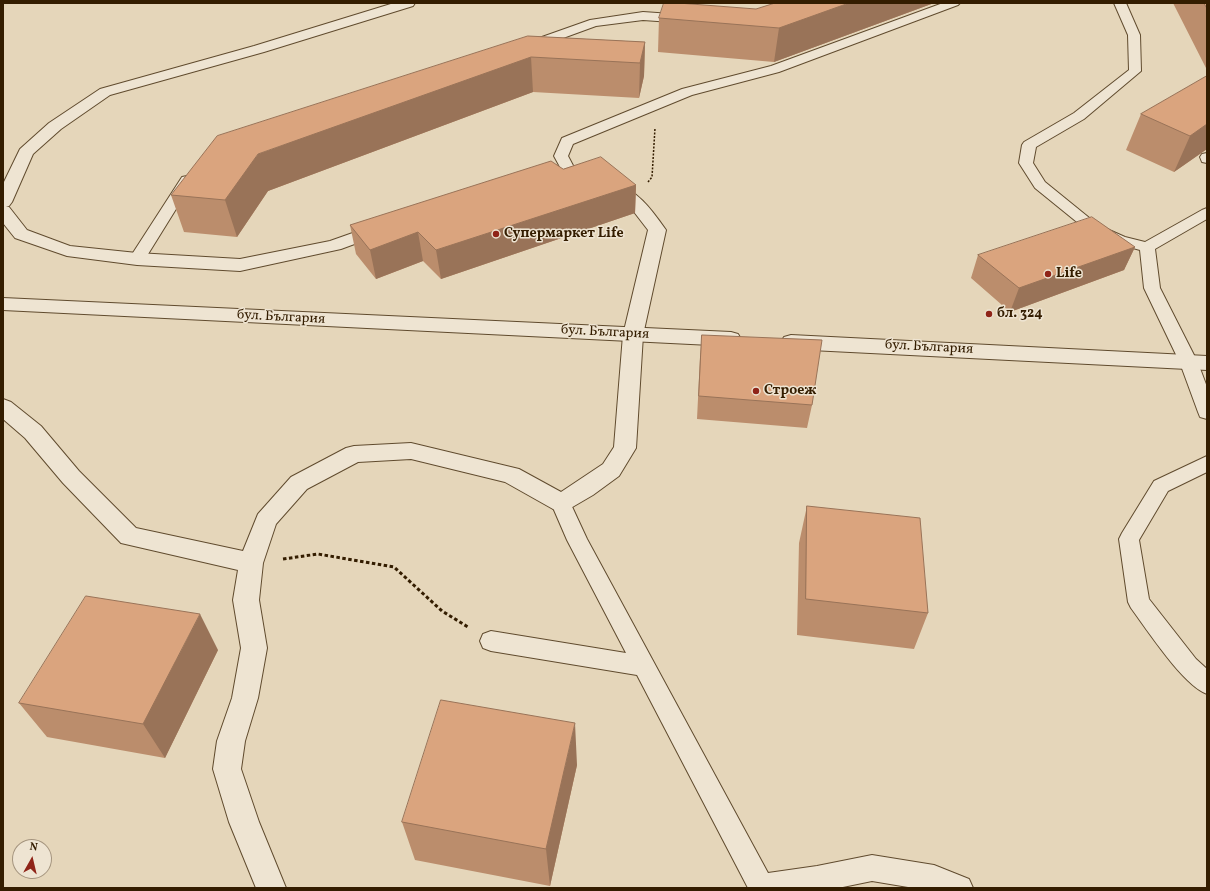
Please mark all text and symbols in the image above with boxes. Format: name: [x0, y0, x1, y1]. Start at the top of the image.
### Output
place label: Супермаркет Life: [504, 226, 624, 242]
marker: Супермаркет Life: [491, 229, 501, 239]
place label: Life: [1056, 266, 1082, 282]
marker: Life: [1043, 269, 1053, 279]
place label: бл. 324: [997, 306, 1043, 322]
street label: бул. България: [236, 307, 326, 329]
marker: бл. 324: [984, 309, 994, 319]
street label: бул. България: [560, 322, 650, 344]
street label: бул. България: [884, 337, 974, 359]
place label: Строеж: [764, 383, 817, 399]
marker: Строеж: [751, 386, 761, 396]
north arrow: [12, 839, 52, 879]
text: N: [29, 840, 39, 856]

